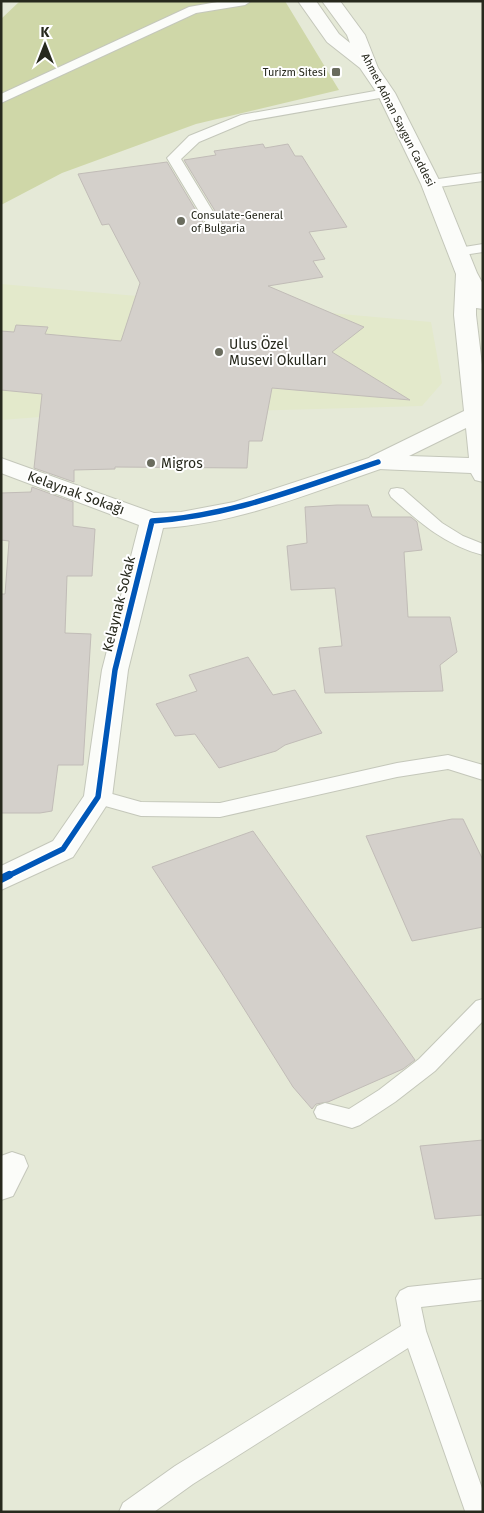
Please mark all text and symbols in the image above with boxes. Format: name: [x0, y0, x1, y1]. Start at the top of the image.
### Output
north arrow: [20, 20, 70, 70]
text: K: [41, 24, 51, 41]
street label: Ahmet Adnan Saygun Caddesi: [359, 51, 437, 189]
place label: Turizm Sitesi: [263, 66, 326, 79]
marker: Turizm Sitesi: [330, 66, 342, 78]
place label: Consulate-General of Bulgaria: [191, 209, 283, 235]
marker: Consulate-General of Bulgaria: [175, 215, 187, 227]
place label: Ulus Özel Musevi Okulları: [229, 335, 327, 369]
marker: Ulus Özel Musevi Okulları: [213, 346, 225, 358]
place label: Migros: [161, 455, 203, 472]
marker: Migros: [145, 457, 157, 469]
street label: Kelaynak Sokağı: [25, 468, 127, 518]
street label: Kelaynak Sokak: [99, 553, 139, 654]

